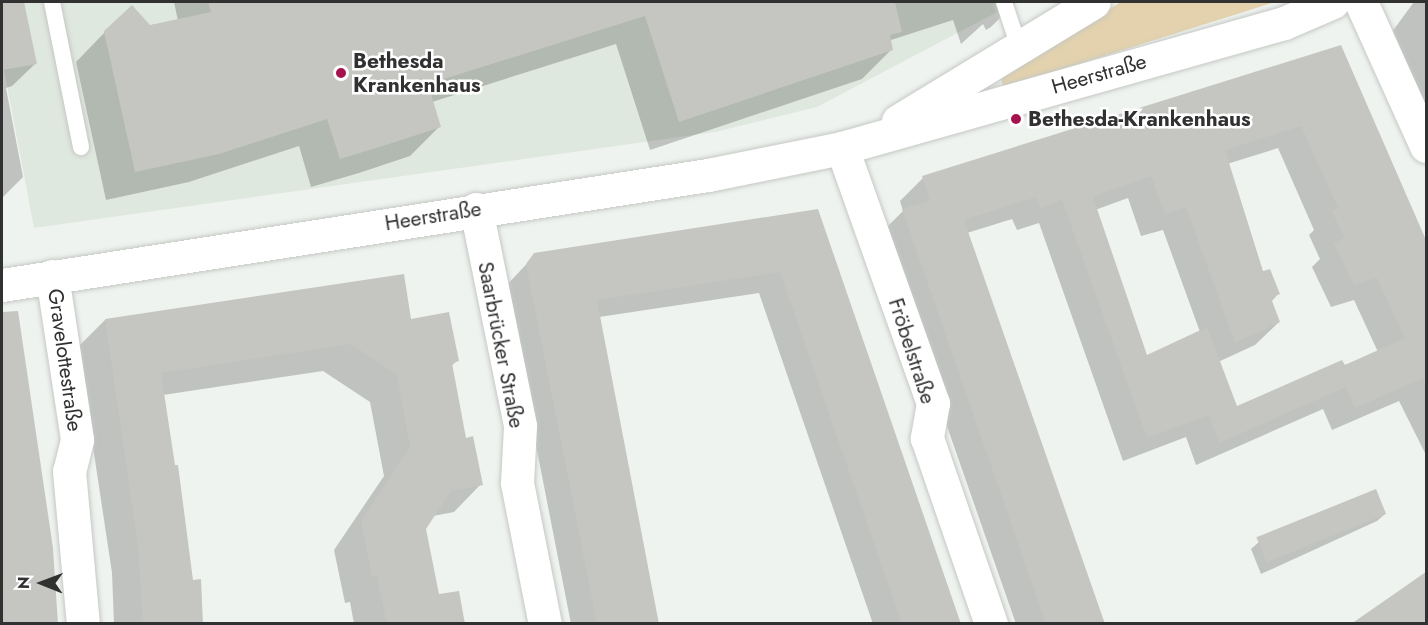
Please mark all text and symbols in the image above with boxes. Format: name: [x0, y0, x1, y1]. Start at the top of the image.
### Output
place label: Bethesda Krankenhaus: [353, 48, 481, 98]
street label: Heerstraße: [1049, 48, 1149, 100]
marker: Bethesda Krankenhaus: [334, 66, 348, 80]
place label: Bethesda-Krankenhaus: [1028, 106, 1251, 132]
marker: Bethesda-Krankenhaus: [1009, 112, 1023, 126]
street label: Heerstraße: [383, 196, 483, 236]
street label: Saarbrücker Straße: [473, 260, 529, 430]
street label: Gravelottestraße: [43, 287, 87, 433]
street label: Fröbelstraße: [883, 295, 941, 407]
north arrow: [12, 553, 72, 613]
text: N: [12, 576, 35, 589]

